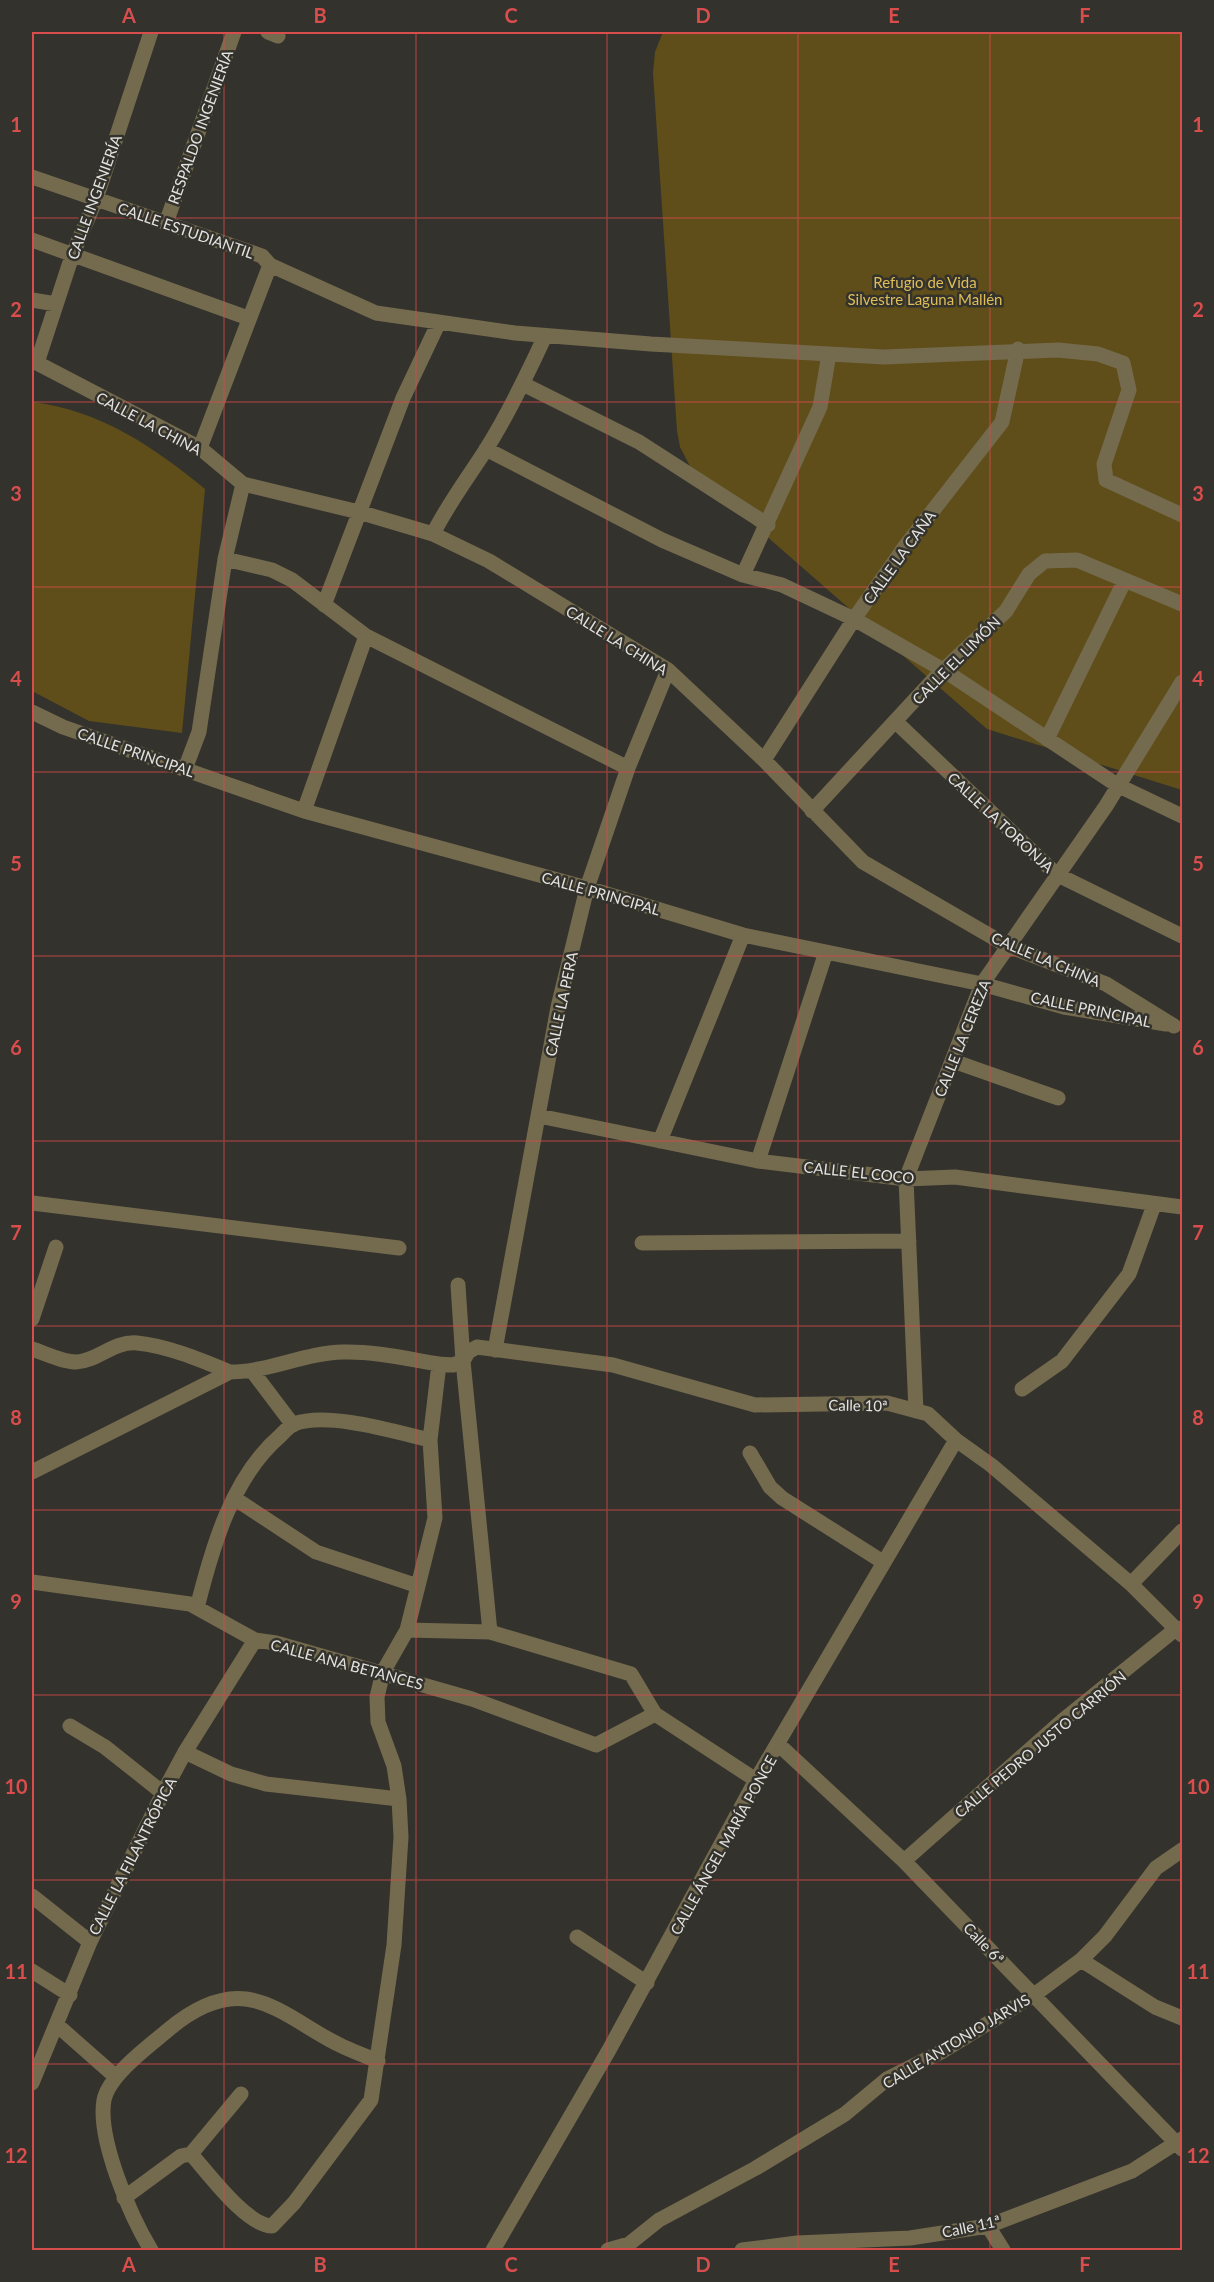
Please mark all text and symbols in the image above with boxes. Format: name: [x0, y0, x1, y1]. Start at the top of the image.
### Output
text: A: [121, 3, 136, 27]
text: B: [313, 3, 327, 27]
text: C: [504, 3, 518, 27]
text: D: [695, 3, 711, 27]
text: E: [888, 3, 900, 27]
text: F: [1079, 3, 1091, 27]
street label: RESPALDO INGENIERÍA: [164, 47, 237, 207]
text: 1: [10, 112, 22, 136]
text: 1: [1192, 112, 1204, 136]
street label: CALLE INGENIERÍA: [63, 131, 125, 262]
street label: CALLE ESTUDIANTIL: [116, 198, 257, 262]
park label: Refugio de Vida Silvestre Laguna Mallén: [848, 273, 1002, 308]
text: 2: [10, 297, 22, 321]
text: 2: [1192, 297, 1204, 321]
street label: CALLE LA CHINA: [93, 388, 205, 459]
text: 3: [10, 481, 22, 505]
text: 3: [1192, 481, 1204, 505]
street label: CALLE LA CAÑA: [859, 506, 939, 607]
street label: CALLE LA CHINA: [563, 601, 672, 679]
street label: CALLE EL LIMÓN: [908, 612, 1004, 708]
text: 4: [10, 666, 22, 690]
text: 4: [1192, 666, 1204, 690]
street label: CALLE PRINCIPAL: [75, 724, 197, 781]
street label: CALLE LA TORONJA: [944, 768, 1058, 876]
text: 5: [10, 851, 22, 875]
text: 5: [1192, 851, 1204, 875]
street label: CALLE PRINCIPAL: [540, 867, 663, 919]
street label: CALLE LA CHINA: [989, 928, 1104, 990]
street label: CALLE LA PERA: [541, 949, 581, 1058]
street label: CALLE LA CEREZA: [930, 976, 994, 1099]
street label: CALLE PRINCIPAL: [1029, 987, 1153, 1031]
text: 6: [10, 1035, 22, 1059]
text: 6: [1192, 1035, 1204, 1059]
street label: CALLE EL COCO: [803, 1157, 915, 1187]
text: 7: [10, 1220, 22, 1244]
text: 7: [1192, 1220, 1204, 1244]
street label: Calle 10ª: [828, 1395, 888, 1415]
text: 8: [10, 1405, 22, 1429]
text: 8: [1192, 1405, 1204, 1429]
text: 9: [10, 1589, 22, 1613]
text: 9: [1192, 1589, 1204, 1613]
street label: CALLE ANA BETANCES: [269, 1635, 425, 1693]
street label: CALLE PEDRO JUSTO CARRIÓN: [951, 1667, 1129, 1821]
street label: CALLE ÁNGEL MARÍA PONCE: [666, 1752, 780, 1938]
street label: CALLE LA FILANTRÓPICA: [84, 1773, 180, 1938]
text: 10: [4, 1774, 28, 1798]
text: 10: [1186, 1774, 1210, 1798]
street label: Calle 6ª: [960, 1919, 1008, 1967]
text: 11: [4, 1959, 28, 1983]
text: 11: [1186, 1959, 1210, 1983]
street label: CALLE ANTONIO JARVIS: [879, 1990, 1033, 2092]
text: 12: [4, 2143, 28, 2167]
text: 12: [1186, 2143, 1210, 2167]
street label: Calle 11ª: [940, 2211, 1002, 2241]
text: A: [121, 2252, 136, 2276]
text: B: [313, 2252, 327, 2276]
text: C: [504, 2252, 518, 2276]
text: D: [695, 2252, 711, 2276]
text: E: [888, 2252, 900, 2276]
text: F: [1079, 2252, 1091, 2276]

